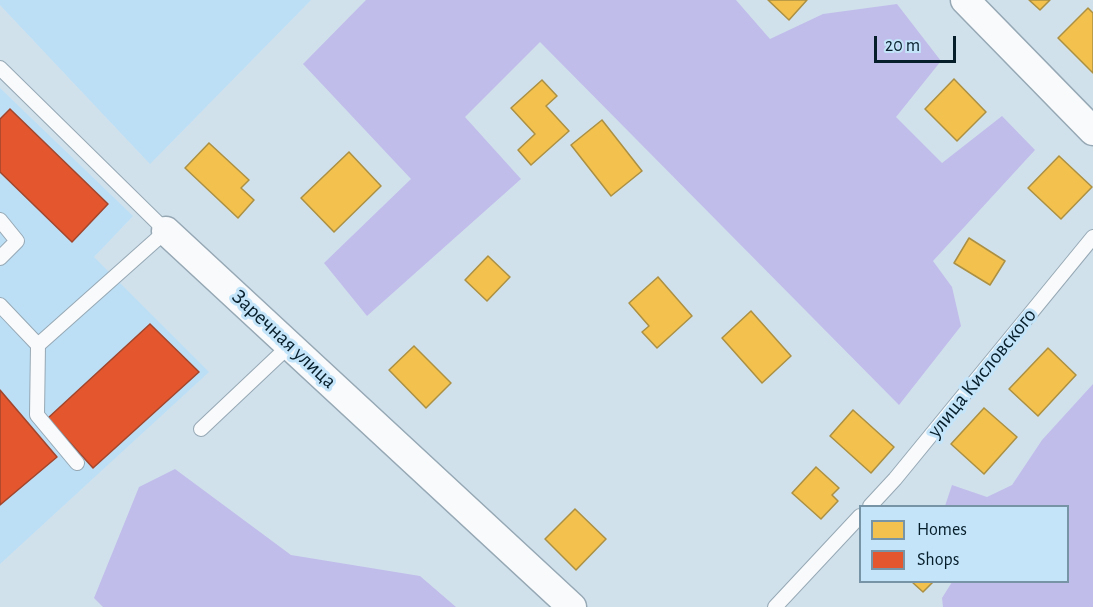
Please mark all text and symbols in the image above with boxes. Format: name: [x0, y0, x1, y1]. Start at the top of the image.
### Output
scale bar: [877, 24, 960, 62]
text: 20 m: [885, 37, 920, 55]
street label: Заречная улица: [226, 284, 342, 394]
street label: улица Кисловского: [922, 303, 1042, 443]
legend: [859, 505, 1069, 583]
text: Homes: [917, 521, 967, 539]
text: Shops: [917, 551, 959, 569]

